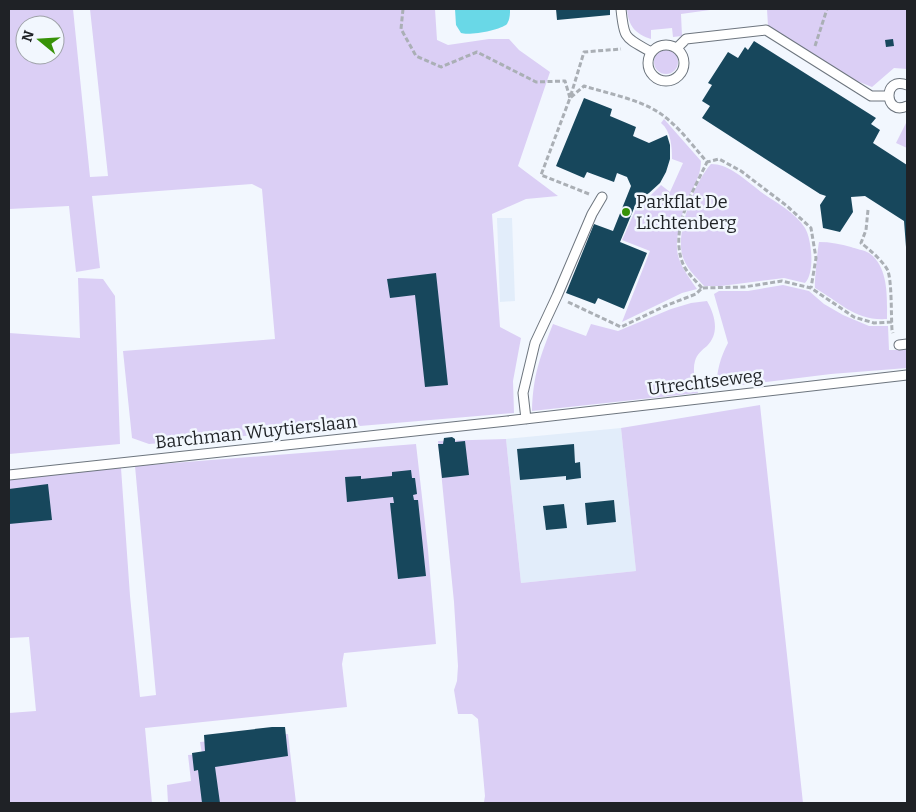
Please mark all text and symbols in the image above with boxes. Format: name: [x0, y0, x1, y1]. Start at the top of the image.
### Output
north arrow: [15, 15, 65, 65]
text: N: [18, 28, 38, 44]
place label: Parkflat De Lichtenberg: [636, 191, 737, 234]
marker: Parkflat De Lichtenberg: [620, 206, 632, 218]
street label: Utrechtseweg: [646, 364, 764, 400]
street label: Barchman Wuytierslaan: [154, 410, 359, 454]

